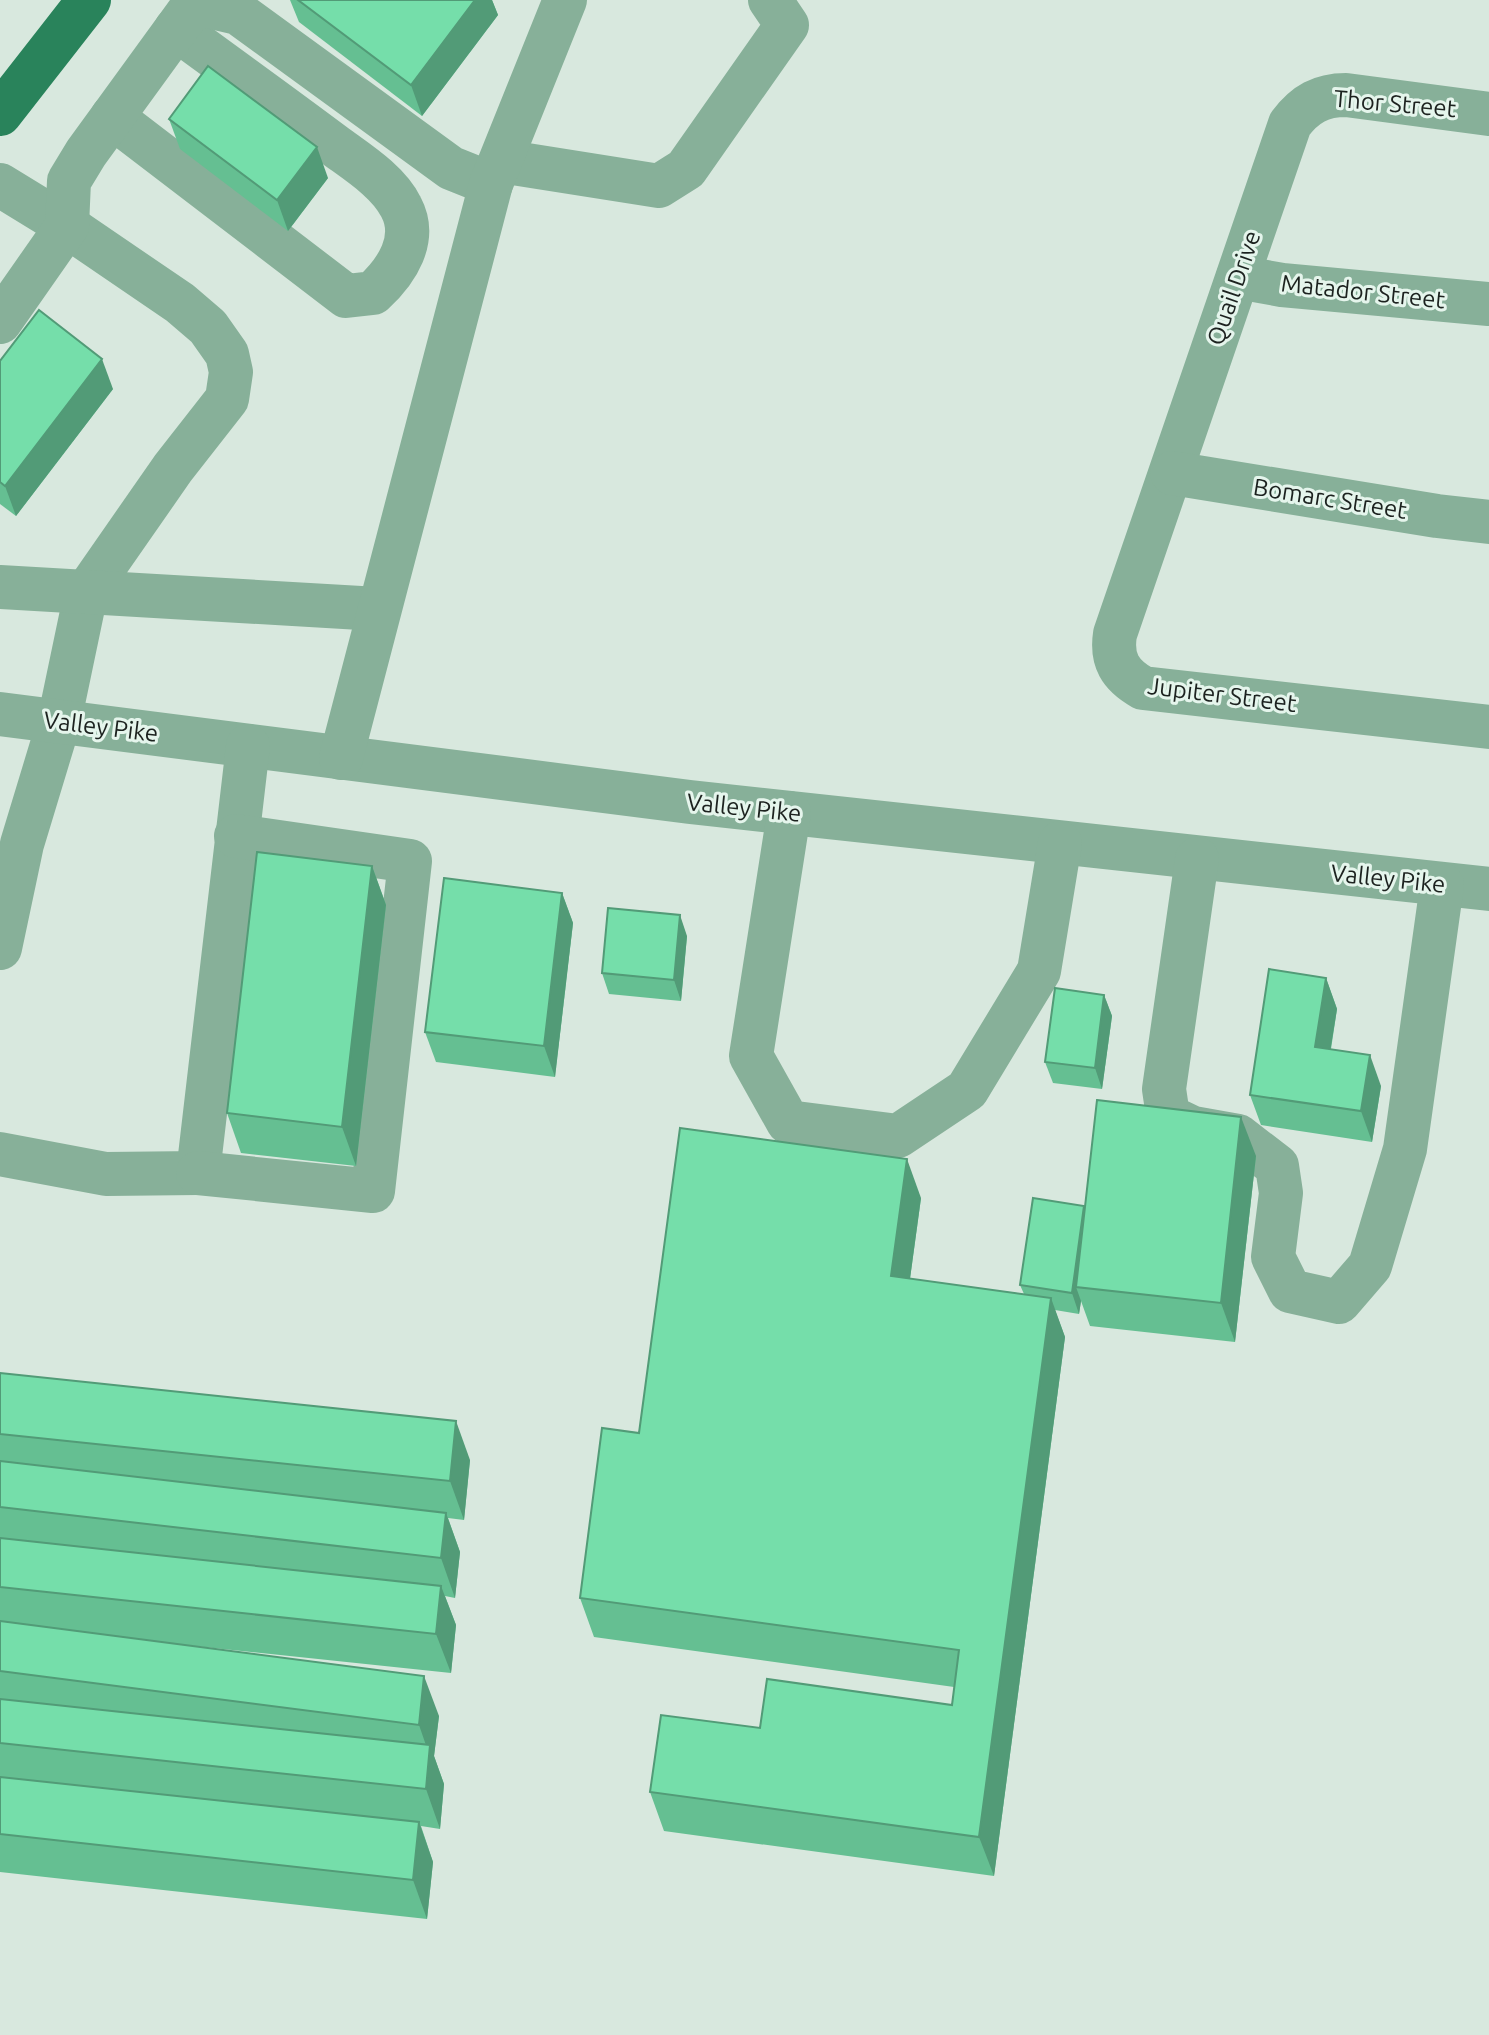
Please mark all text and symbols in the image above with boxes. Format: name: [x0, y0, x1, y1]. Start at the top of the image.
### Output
street label: Thor Street: [1333, 85, 1458, 122]
street label: Quail Drive: [1201, 227, 1266, 349]
street label: Matador Street: [1280, 269, 1447, 314]
street label: Bomarc Street: [1251, 473, 1409, 524]
street label: Jupiter Street: [1146, 672, 1299, 717]
street label: Valley Pike: [42, 706, 160, 747]
street label: Valley Pike: [685, 788, 803, 827]
street label: Valley Pike: [1329, 859, 1447, 898]

